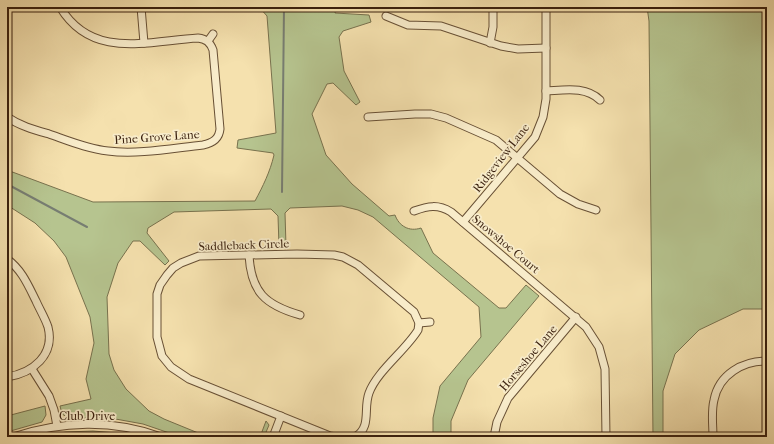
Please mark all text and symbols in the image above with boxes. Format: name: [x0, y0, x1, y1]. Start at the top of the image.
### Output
street label: Ridgeview Lane: [470, 121, 532, 195]
street label: Pine Grove Lane: [114, 127, 200, 147]
street label: Snowshoe Court: [469, 212, 543, 277]
street label: Saddleback Circle: [198, 236, 290, 254]
street label: Horseshoe Lane: [496, 322, 560, 394]
street label: Club Drive: [59, 409, 115, 423]

